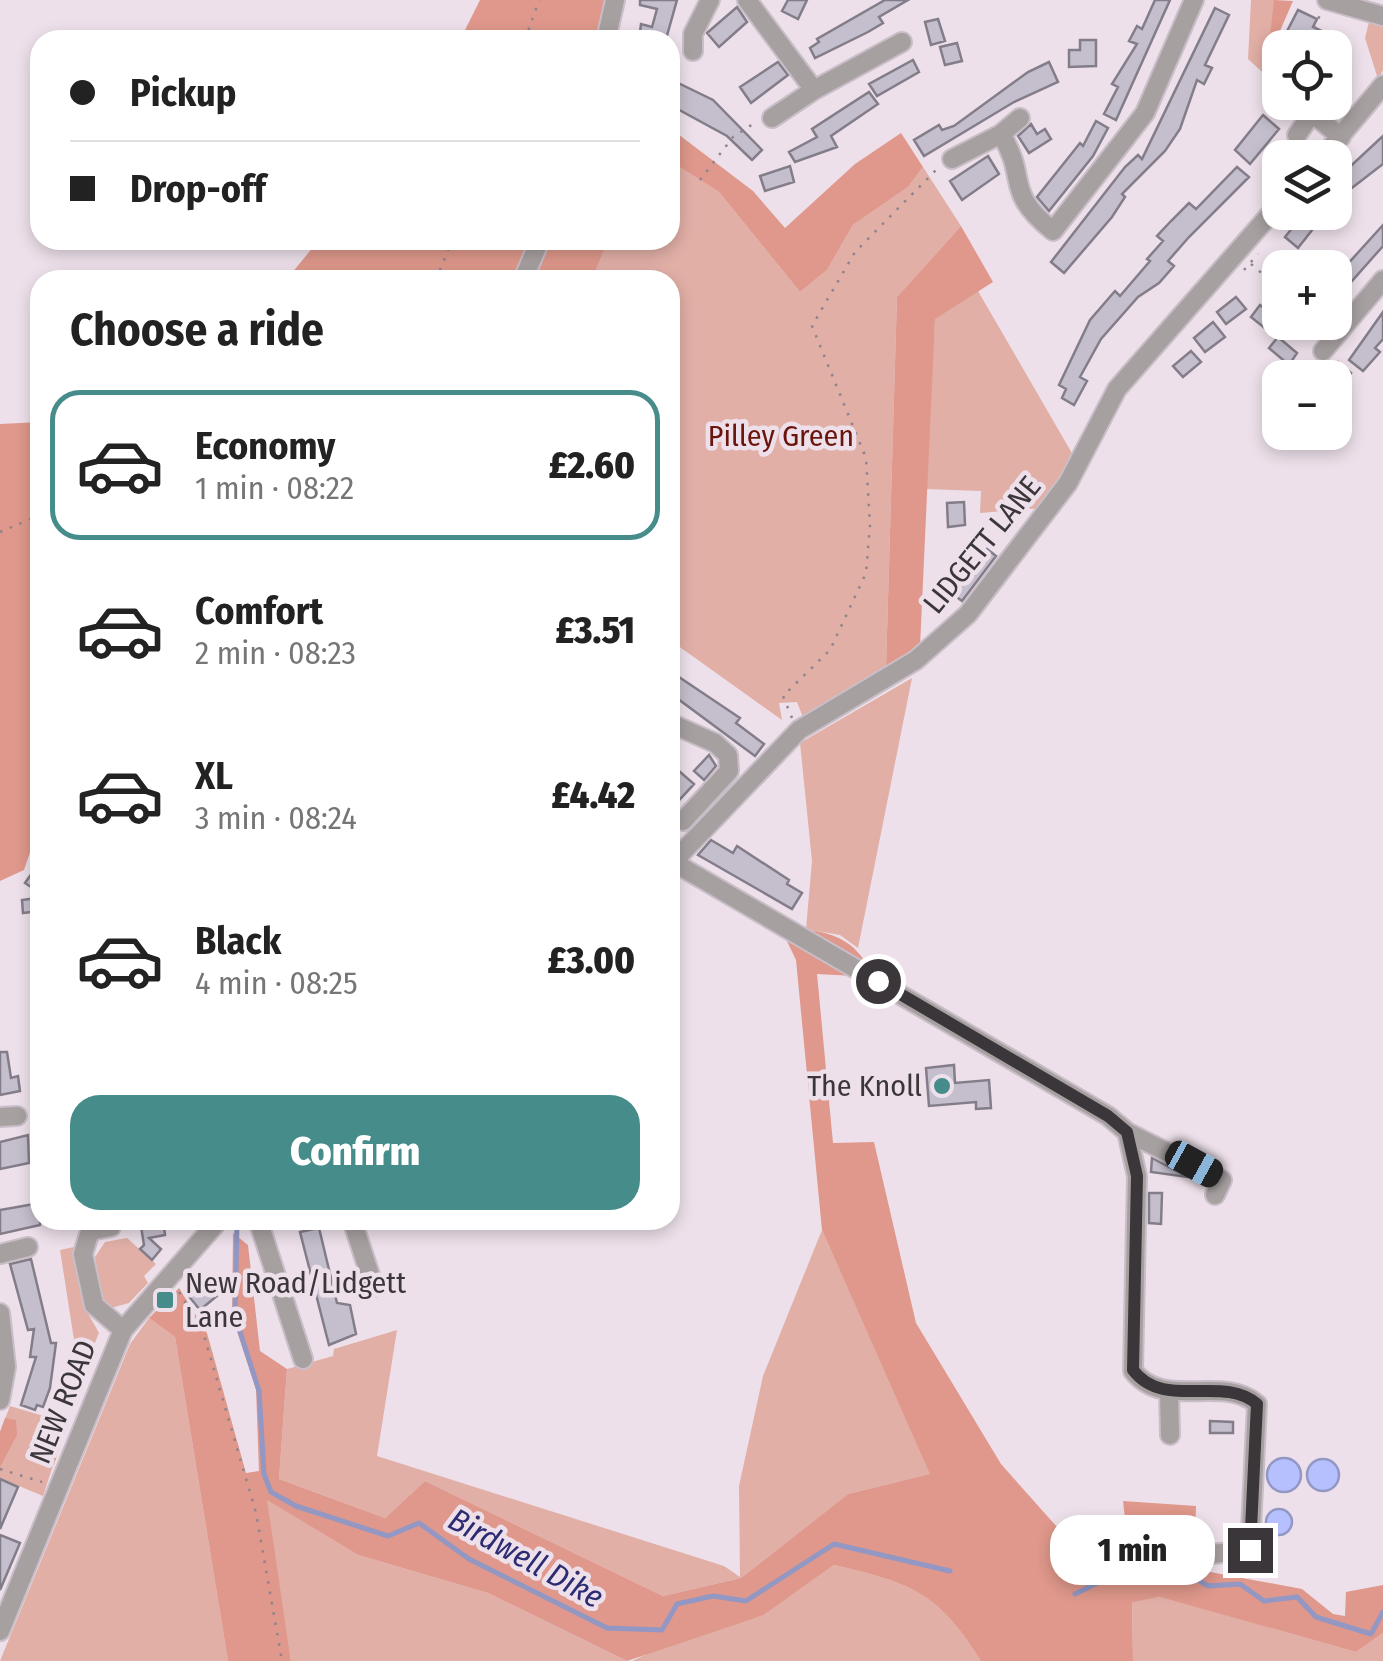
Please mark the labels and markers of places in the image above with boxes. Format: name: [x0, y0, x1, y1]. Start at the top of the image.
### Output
place label: The Knoll: [807, 1068, 922, 1104]
marker: The Knoll: [931, 1075, 953, 1097]
place label: New Road/Lidgett Lane: [185, 1265, 406, 1335]
marker: New Road/Lidgett Lane: [154, 1289, 176, 1311]

